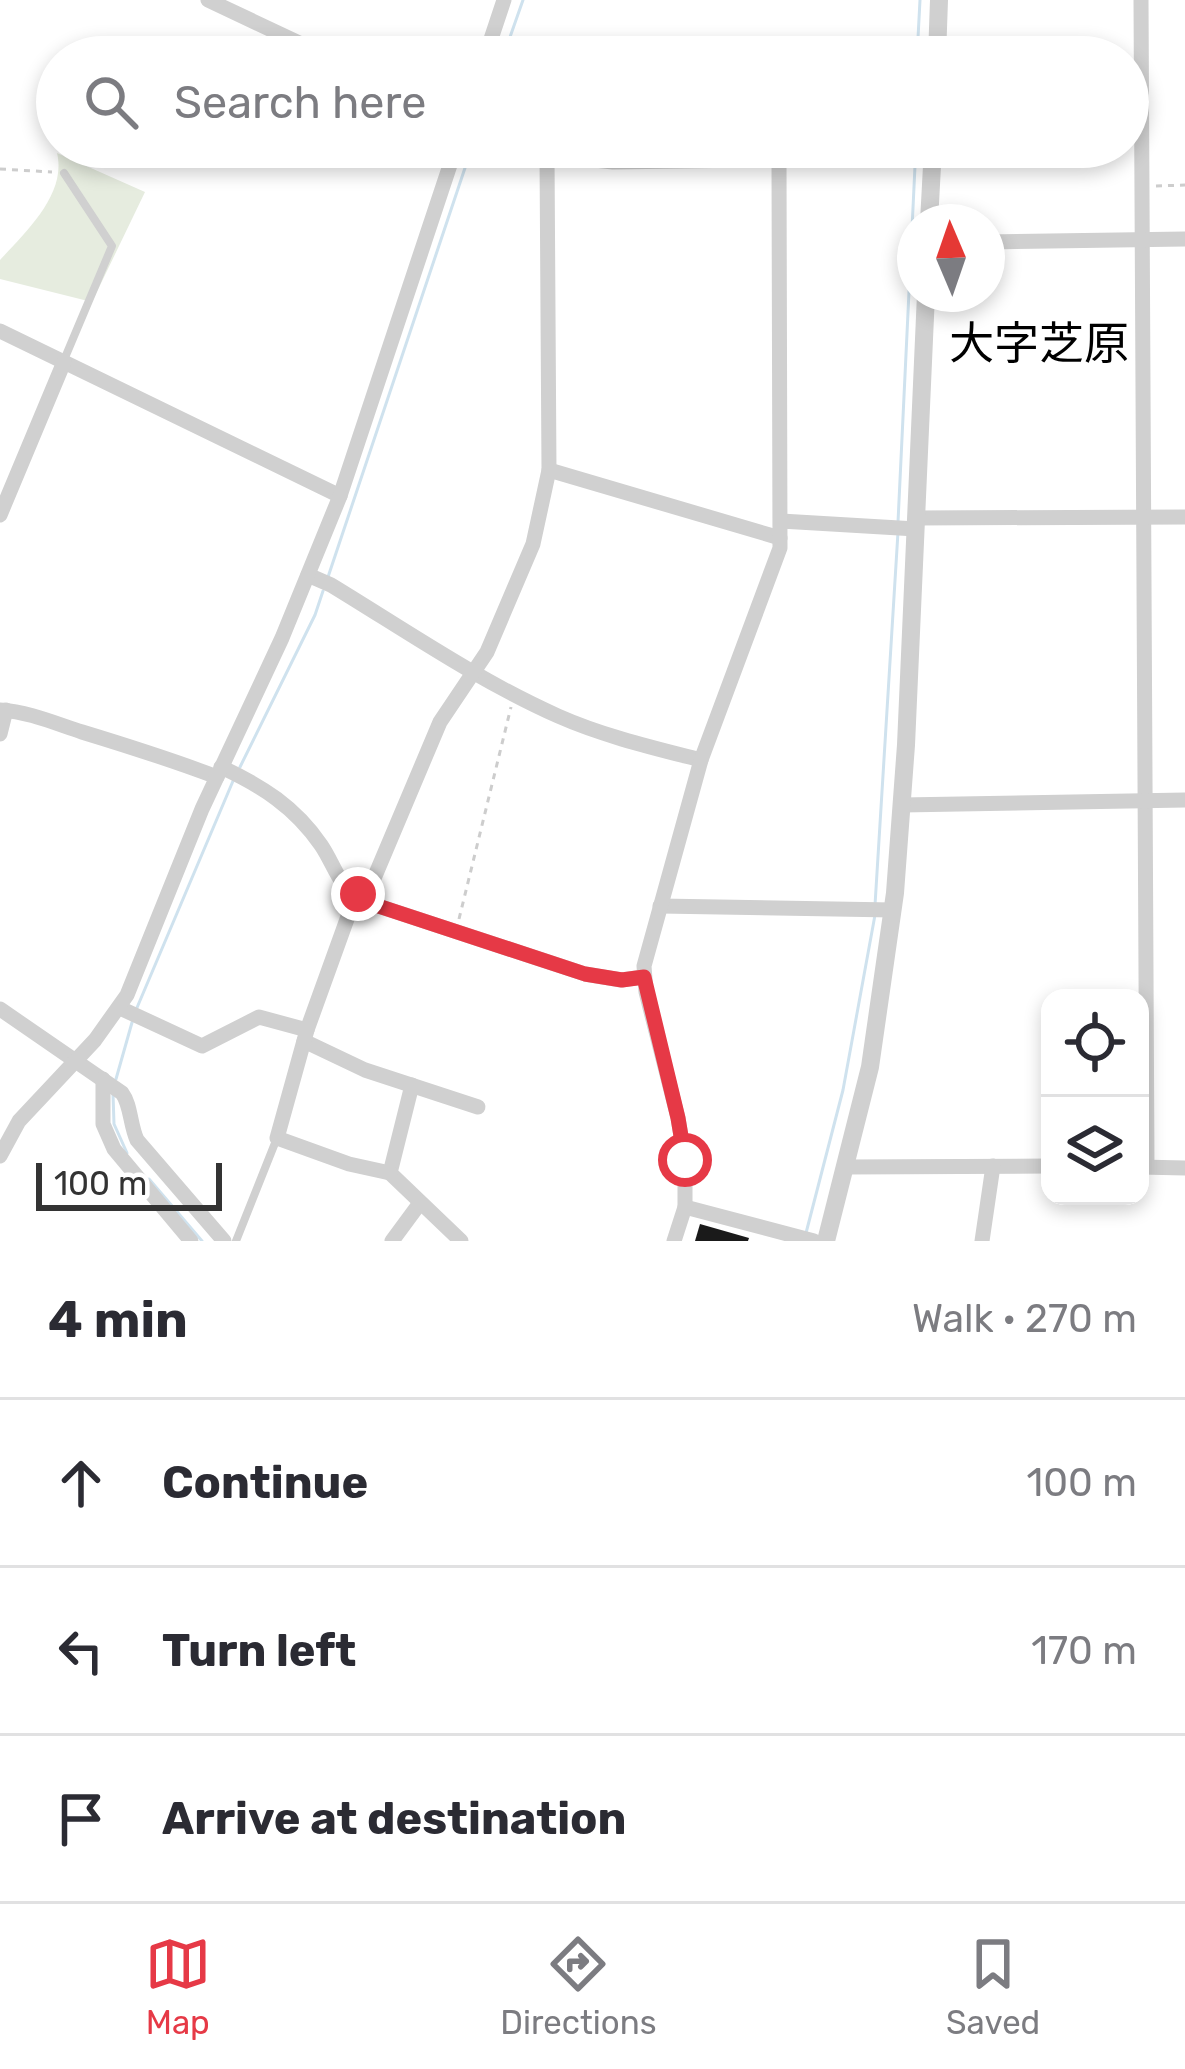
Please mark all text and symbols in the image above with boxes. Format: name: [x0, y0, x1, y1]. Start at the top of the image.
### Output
search box: [36, 36, 1149, 168]
icon: search: [78, 69, 144, 135]
text: Search here: [174, 76, 426, 129]
north arrow: [897, 204, 1005, 312]
district label: 大字芝原: [949, 317, 1129, 370]
route end: [331, 867, 385, 921]
map controls: [1041, 989, 1149, 1205]
button: locate: [1041, 989, 1149, 1097]
button: layers: [1041, 1097, 1149, 1205]
route start: [658, 1133, 712, 1187]
scale bar: [36, 1157, 222, 1210]
text: 100 m: [54, 1164, 147, 1203]
text: 4 min: [48, 1289, 188, 1350]
text: Walk · 270 m: [912, 1296, 1137, 1342]
icon: ahead: [48, 1450, 114, 1516]
text: Continue: [162, 1456, 368, 1509]
text: 100 m: [1027, 1460, 1137, 1506]
icon: left: [48, 1618, 114, 1684]
text: Turn left: [162, 1624, 356, 1677]
text: 170 m: [1031, 1628, 1137, 1674]
icon: arrive: [48, 1786, 114, 1852]
text: Arrive at destination: [162, 1792, 627, 1845]
tab: Map: [145, 1931, 211, 2042]
tab: Directions: [500, 1931, 657, 2042]
tab: Saved: [946, 1931, 1040, 2042]

